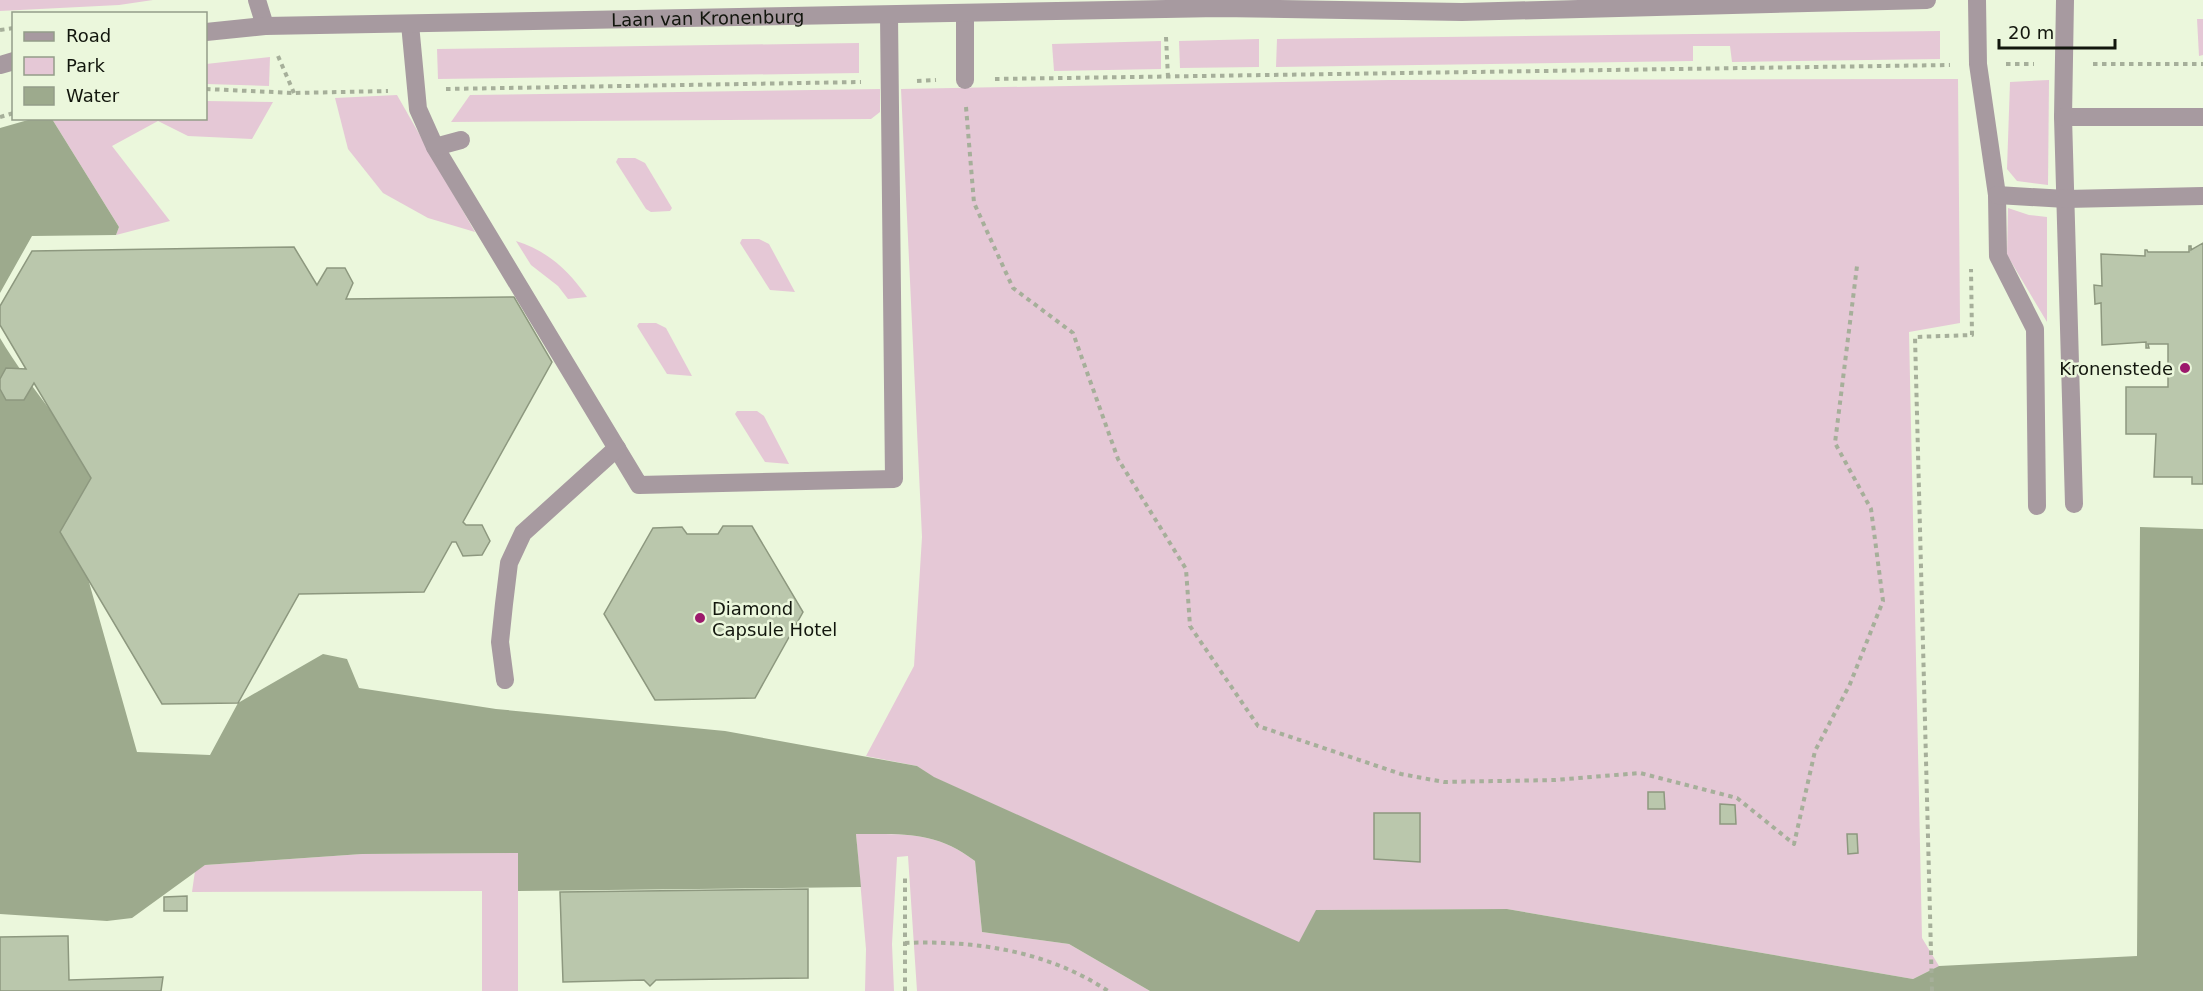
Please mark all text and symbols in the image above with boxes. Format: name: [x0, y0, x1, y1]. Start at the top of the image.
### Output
street label: Laan van Kronenburg: [611, 5, 804, 30]
legend: [12, 12, 207, 120]
scale bar: [1999, 12, 2114, 50]
text: 20 m: [2008, 22, 2054, 43]
text: Road: [66, 25, 111, 46]
text: Park: [66, 55, 105, 76]
text: Water: [66, 85, 120, 106]
place label: Kronenstede: [2059, 358, 2173, 379]
marker: Kronenstede: [2178, 361, 2192, 375]
place label: Diamond Capsule Hotel: [712, 598, 837, 640]
marker: Diamond Capsule Hotel: [693, 611, 707, 625]

